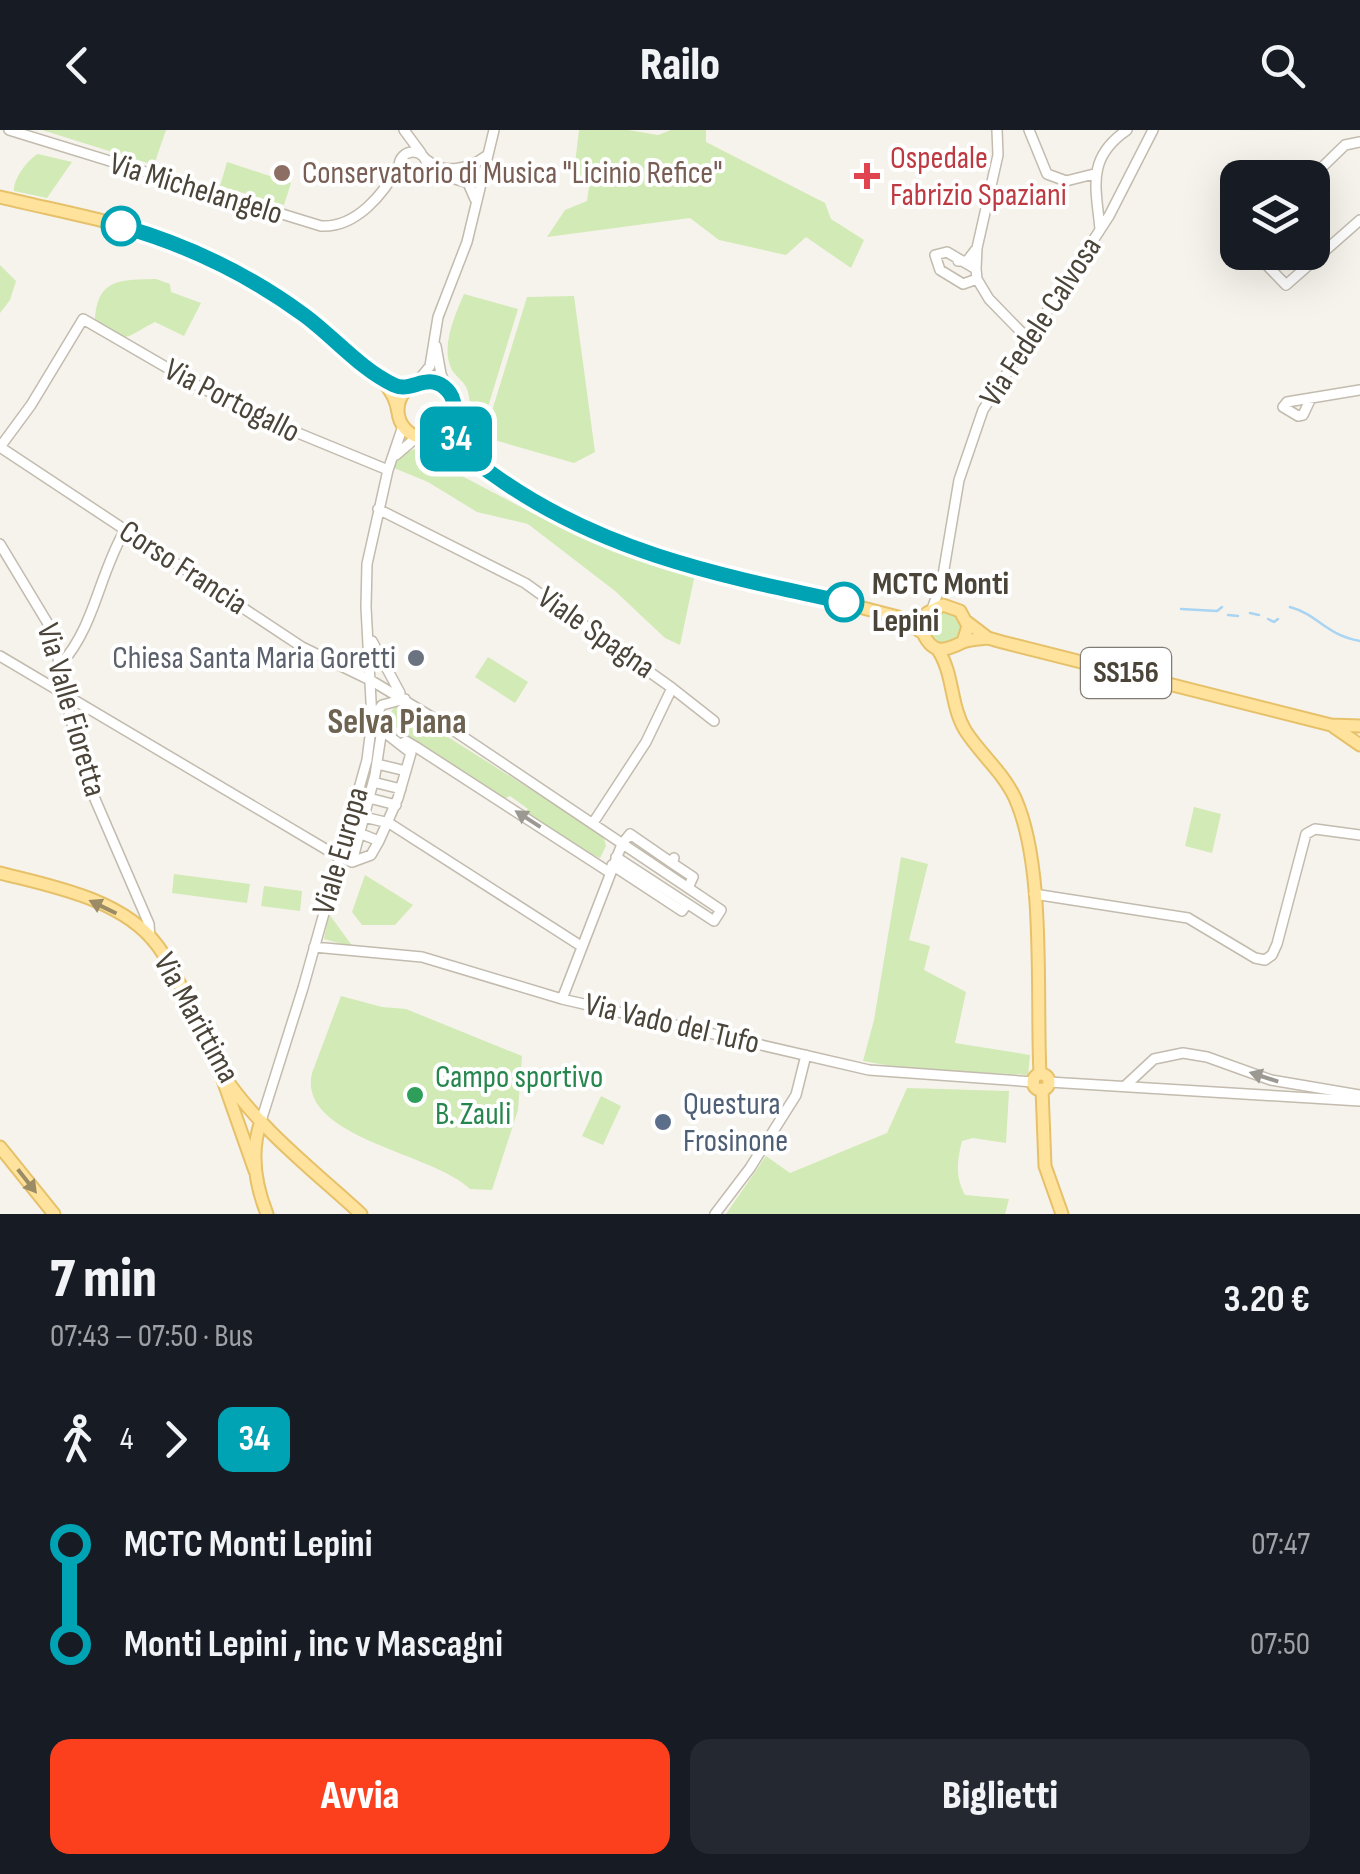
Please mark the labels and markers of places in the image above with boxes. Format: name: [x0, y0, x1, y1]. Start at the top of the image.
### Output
place label: Ospedale Fabrizio Spaziani: [890, 139, 1067, 215]
place label: Conservatorio di Musica "Licinio Refice": [302, 154, 723, 193]
marker: Conservatorio di Musica "Licinio Refice": [271, 162, 293, 184]
marker: Ospedale Fabrizio Spaziani: [854, 163, 880, 189]
unlabelled marker: [102, 207, 140, 245]
place label: MCTC Monti Lepini: [872, 565, 1009, 641]
marker: MCTC Monti Lepini: [825, 583, 863, 621]
place label: Chiesa Santa Maria Goretti: [112, 639, 396, 678]
marker: Chiesa Santa Maria Goretti: [405, 647, 427, 669]
place label: Campo sportivo B. Zauli: [435, 1058, 603, 1134]
marker: Campo sportivo B. Zauli: [404, 1084, 426, 1106]
place label: Questura Frosinone: [683, 1085, 788, 1161]
marker: Questura Frosinone: [652, 1111, 674, 1133]

